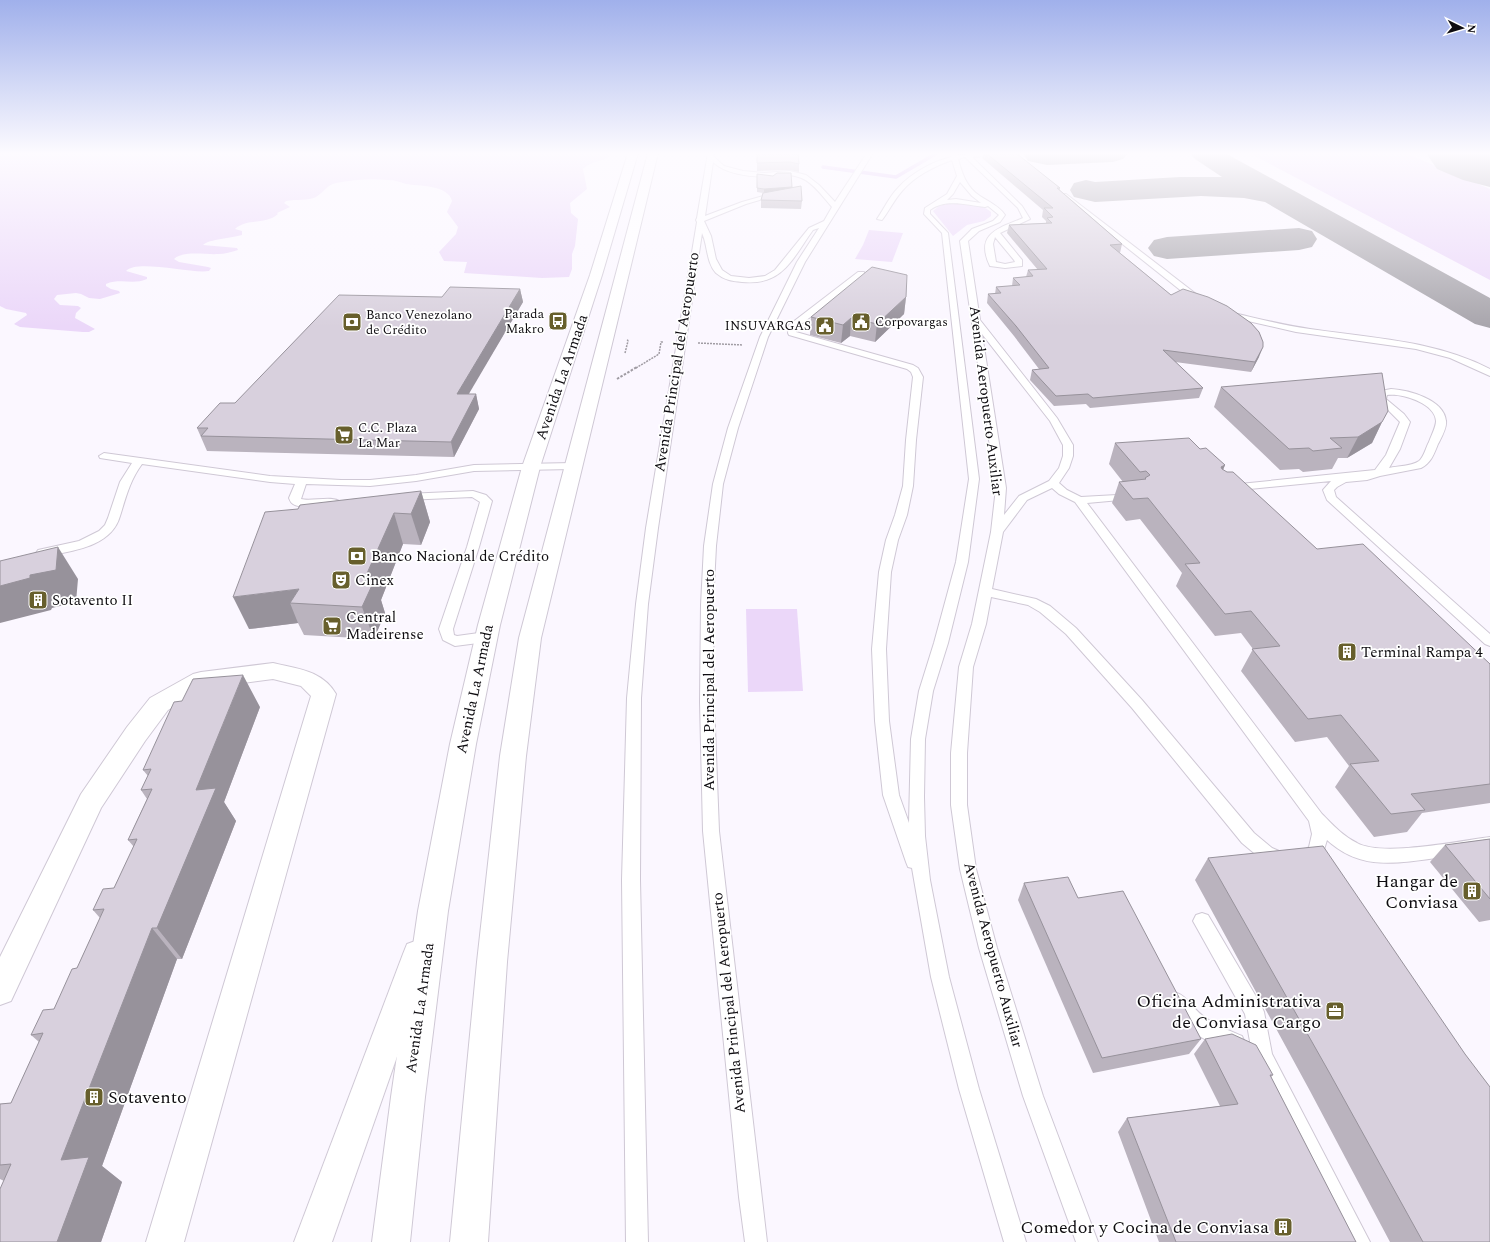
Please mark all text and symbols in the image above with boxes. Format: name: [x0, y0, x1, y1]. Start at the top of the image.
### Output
north arrow: [1442, 8, 1482, 48]
text: N: [1463, 24, 1480, 34]
street label: Avenida Principal del Aeropuerto: [648, 250, 706, 474]
place label: Parada Makro: [504, 304, 545, 339]
place label: Banco Venezolano de Crédito: [366, 305, 472, 340]
street label: Avenida Aeropuerto Auxiliar: [963, 305, 1009, 497]
street label: Avenida La Armada: [530, 310, 595, 443]
bus stop icon: Parada Makro: [547, 310, 569, 332]
bank icon: Banco Venezolano de Crédito: [341, 311, 363, 333]
public building icon: Corpovargas: [850, 311, 872, 333]
place label: Corpovargas: [875, 312, 948, 332]
public building icon: INSUVARGAS: [814, 315, 836, 337]
place label: INSUVARGAS: [725, 316, 811, 336]
place label: C.C. Plaza La Mar: [358, 418, 418, 453]
supermarket icon: C.C. Plaza La Mar: [333, 424, 355, 446]
bank icon: Banco Nacional de Crédito: [346, 545, 368, 567]
place label: Banco Nacional de Crédito: [371, 545, 549, 568]
theatre icon: Cinex: [330, 569, 352, 591]
place label: Cinex: [355, 569, 394, 592]
street label: Avenida Principal del Aeropuerto: [698, 569, 721, 791]
building icon: Sotavento II: [27, 589, 49, 611]
place label: Sotavento II: [52, 589, 133, 612]
place label: Central Madeirense: [346, 606, 424, 646]
supermarket icon: Central Madeirense: [321, 615, 343, 637]
street label: Avenida La Armada: [450, 622, 500, 756]
building icon: Terminal Rampa 4: [1336, 641, 1358, 663]
place label: Terminal Rampa 4: [1361, 641, 1483, 664]
street label: Avenida Aeropuerto Auxiliar: [957, 860, 1029, 1050]
place label: Hangar de Conviasa: [1375, 868, 1458, 916]
building icon: Hangar de Conviasa: [1461, 880, 1483, 902]
street label: Avenida Principal del Aeropuerto: [706, 891, 752, 1115]
street label: Avenida La Armada: [399, 941, 441, 1075]
place label: Oficina Administrativa de Conviasa Cargo: [1137, 988, 1321, 1036]
office icon: Oficina Administrativa de Conviasa Cargo: [1324, 1000, 1346, 1022]
place label: Sotavento: [108, 1084, 187, 1111]
building icon: Sotavento: [83, 1086, 105, 1108]
place label: Comedor y Cocina de Conviasa: [1021, 1214, 1269, 1241]
building icon: Comedor y Cocina de Conviasa: [1272, 1216, 1294, 1238]

